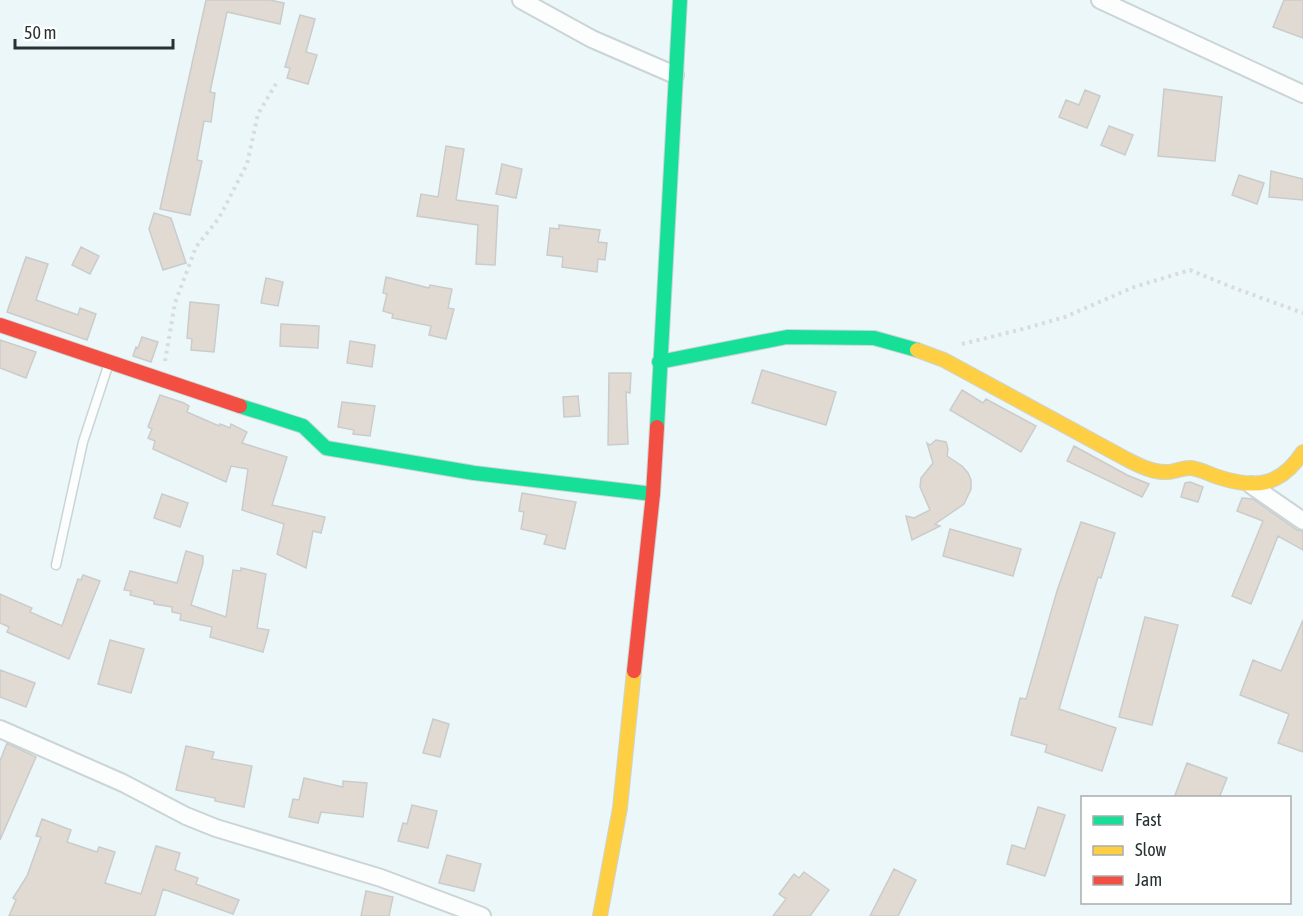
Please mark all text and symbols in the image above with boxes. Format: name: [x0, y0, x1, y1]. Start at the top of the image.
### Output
scale bar: [15, 12, 172, 50]
text: 50 m: [24, 22, 56, 43]
legend: [1081, 796, 1291, 904]
text: Fast: [1135, 809, 1162, 830]
text: Slow: [1135, 839, 1166, 860]
text: Jam: [1135, 869, 1162, 890]

